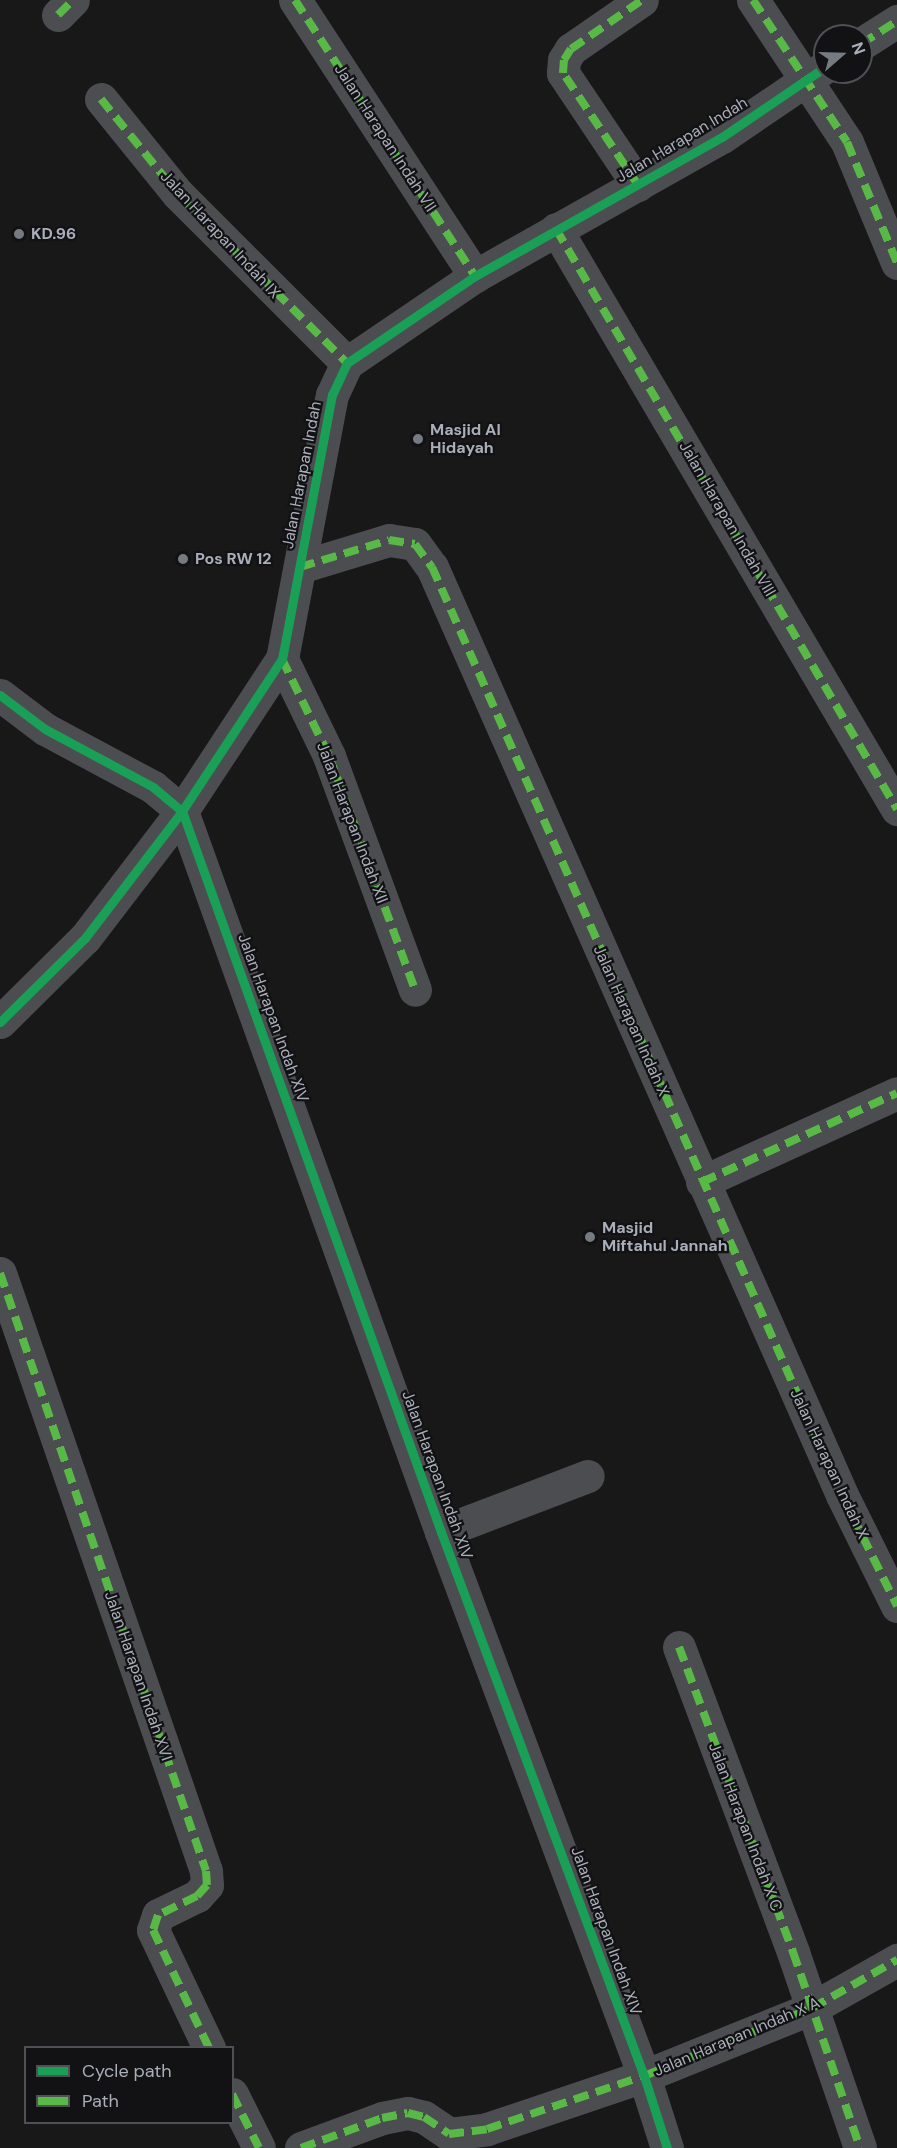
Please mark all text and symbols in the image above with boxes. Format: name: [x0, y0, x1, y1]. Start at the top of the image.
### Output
north arrow: [813, 24, 873, 84]
text: N: [847, 39, 870, 57]
street label: Jalan Harapan Indah VII: [330, 61, 440, 215]
street label: Jalan Harapan Indah: [613, 93, 751, 187]
street label: Jalan Harapan Indah IX: [156, 167, 284, 303]
place label: KD.96: [31, 224, 76, 244]
marker: KD.96: [12, 227, 26, 241]
street label: Jalan Harapan Indah: [278, 400, 326, 550]
place label: Masjid Al Hidayah: [430, 420, 501, 458]
marker: Masjid Al Hidayah: [411, 432, 425, 446]
street label: Jalan Harapan Indah VIII: [675, 438, 779, 600]
place label: Pos RW 12: [195, 549, 272, 569]
marker: Pos RW 12: [176, 552, 190, 566]
street label: Jalan Harapan Indah XII: [312, 740, 392, 906]
street label: Jalan Harapan Indah XIV: [234, 931, 312, 1105]
street label: Jalan Harapan Indah X: [589, 942, 673, 1100]
place label: Masjid Miftahul Jannah: [602, 1218, 728, 1256]
marker: Masjid Miftahul Jannah: [583, 1230, 597, 1244]
street label: Jalan Harapan Indah X: [786, 1386, 872, 1542]
street label: Jalan Harapan Indah XIV: [398, 1388, 476, 1562]
street label: Jalan Harapan Indah XVI: [100, 1589, 176, 1763]
street label: Jalan Harapan Indah X C: [704, 1740, 786, 1914]
street label: Jalan Harapan Indah XIV: [567, 1844, 645, 2018]
street label: Jalan Harapan Indah X A: [651, 1993, 823, 2081]
legend: [24, 2046, 234, 2124]
text: Cycle path: [82, 2059, 172, 2083]
text: Path: [82, 2089, 119, 2113]

